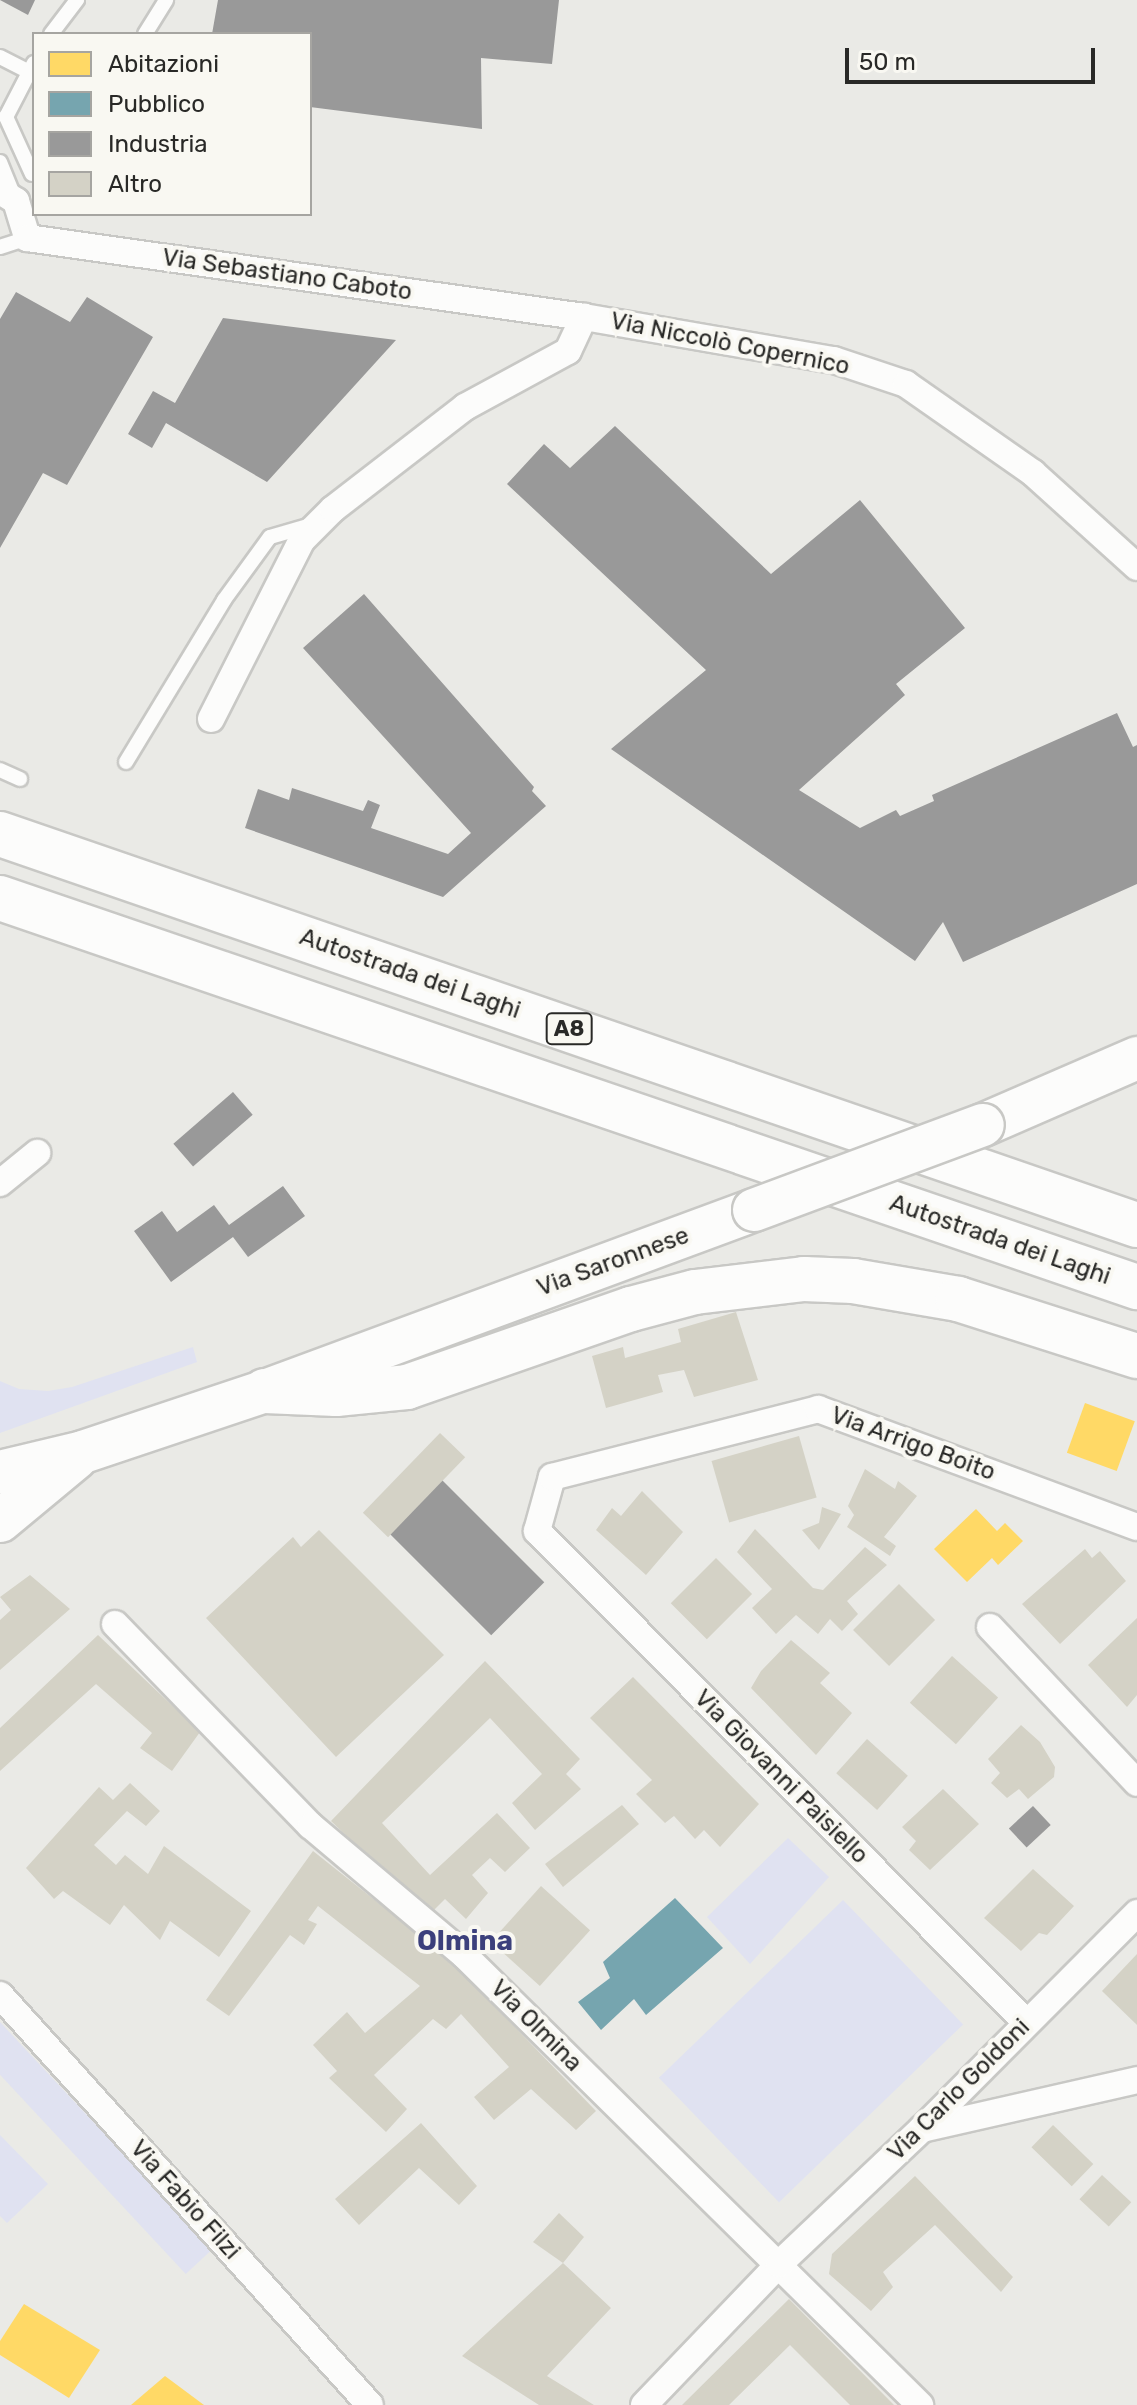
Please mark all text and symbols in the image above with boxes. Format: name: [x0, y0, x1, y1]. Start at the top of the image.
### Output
legend: [32, 32, 312, 216]
scale bar: [849, 32, 1099, 82]
text: 50 m: [859, 48, 916, 76]
text: Abitazioni: [108, 50, 219, 78]
text: Pubblico: [108, 90, 205, 118]
text: Industria: [108, 130, 208, 158]
text: Altro: [108, 170, 162, 198]
street label: Via Sebastiano Caboto: [160, 243, 414, 307]
street label: Via Niccolò Copernico: [608, 307, 852, 381]
street label: Autostrada dei Laghi: [296, 923, 524, 1025]
road number: A8: [545, 1011, 593, 1047]
street label: Autostrada dei Laghi: [886, 1189, 1114, 1291]
street label: Via Saronnese: [533, 1221, 693, 1303]
street label: Via Arrigo Boito: [827, 1401, 999, 1487]
street label: Via Giovanni Paisiello: [688, 1684, 874, 1870]
district label: Olmina: [417, 1924, 513, 1958]
street label: Via Olmina: [484, 1974, 588, 2078]
street label: Via Carlo Goldoni: [882, 2013, 1036, 2167]
street label: Via Fabio Filzi: [124, 2134, 246, 2266]

